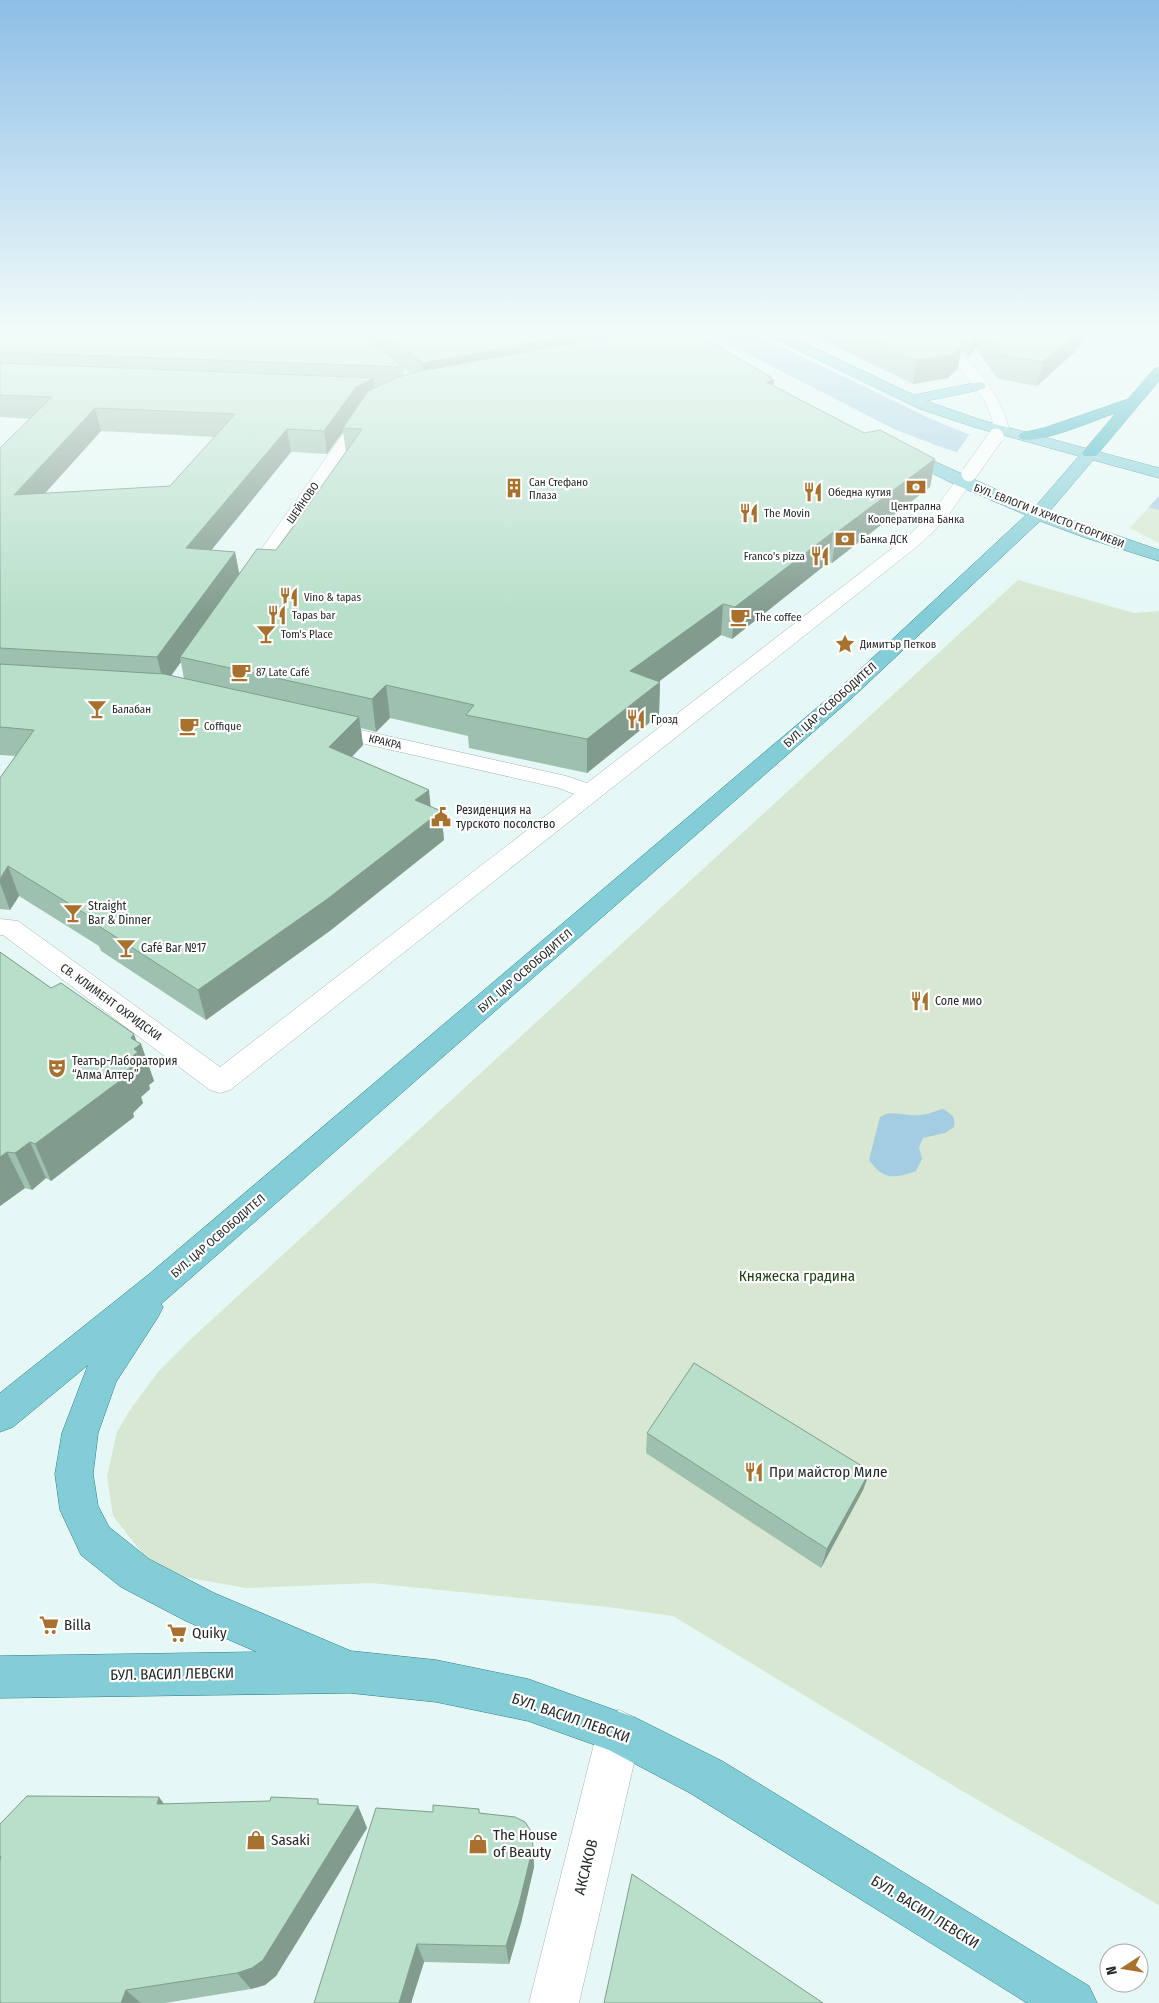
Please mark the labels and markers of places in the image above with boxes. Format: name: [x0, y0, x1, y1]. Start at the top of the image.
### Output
place label: Сан Стефано Плаза: [529, 476, 588, 502]
bank icon: Централна Кооперативна Банка: [905, 476, 927, 498]
building icon: Сан Стефано Плаза: [503, 477, 525, 499]
restaurant icon: Обедна кутия: [802, 481, 824, 503]
place label: Обедна кутия: [828, 486, 891, 499]
place label: Централна Кооперативна Банка: [868, 500, 964, 526]
restaurant icon: The Movin: [738, 502, 760, 524]
place label: The Movin: [764, 507, 810, 520]
bank icon: Банка ДСК: [834, 528, 856, 550]
place label: Банка ДСК: [860, 533, 908, 546]
restaurant icon: Franco's pizza: [809, 545, 831, 567]
place label: Franco's pizza: [744, 550, 805, 563]
restaurant icon: Vino & tapas: [278, 586, 300, 608]
place label: Vino & tapas: [304, 591, 361, 604]
restaurant icon: Tapas bar: [266, 604, 288, 626]
cafe icon: The coffee: [729, 606, 751, 628]
place label: Tapas bar: [292, 609, 335, 622]
place label: The coffee: [755, 611, 802, 624]
bar icon: Tom's Place: [255, 623, 277, 645]
place label: Tom's Place: [281, 628, 333, 641]
place icon: Димитър Петков: [834, 633, 856, 655]
place label: Димитър Петков: [859, 638, 936, 651]
cafe icon: 87 Late Café: [230, 661, 252, 683]
place label: 87 Late Café: [256, 666, 310, 679]
bar icon: Балабан: [86, 698, 108, 720]
place label: Балабан: [112, 703, 151, 716]
restaurant icon: Грозд: [625, 708, 647, 730]
place label: Грозд: [651, 713, 678, 726]
cafe icon: Coffique: [178, 715, 200, 737]
place label: Coffique: [204, 720, 241, 733]
place label: Резиденция на турското посолство: [456, 803, 555, 831]
public building icon: Резиденция на турското посолство: [430, 806, 452, 828]
place label: Straight Bar & Dinner: [88, 899, 152, 927]
bar icon: Straight Bar & Dinner: [62, 902, 84, 924]
bar icon: Café Bar №17: [115, 937, 137, 959]
place label: Café Bar №17: [141, 941, 206, 955]
restaurant icon: Соле мио: [909, 990, 931, 1012]
place label: Соле мио: [935, 994, 982, 1008]
place label: Театър-Лаборатория “Алма Алтер”: [72, 1054, 177, 1082]
theatre icon: Театър-Лаборатория “Алма Алтер”: [46, 1057, 68, 1079]
restaurant icon: При майстор Миле: [743, 1461, 765, 1483]
place label: При майстор Миле: [769, 1463, 888, 1481]
supermarket icon: Billa: [38, 1614, 60, 1636]
place label: Billa: [64, 1616, 91, 1634]
supermarket icon: Quiky: [166, 1622, 188, 1644]
place label: Quiky: [192, 1624, 227, 1642]
place label: The House of Beauty: [493, 1826, 557, 1861]
shop icon: Sasaki: [245, 1829, 267, 1851]
place label: Sasaki: [271, 1831, 310, 1849]
shop icon: The House of Beauty: [467, 1833, 489, 1855]

